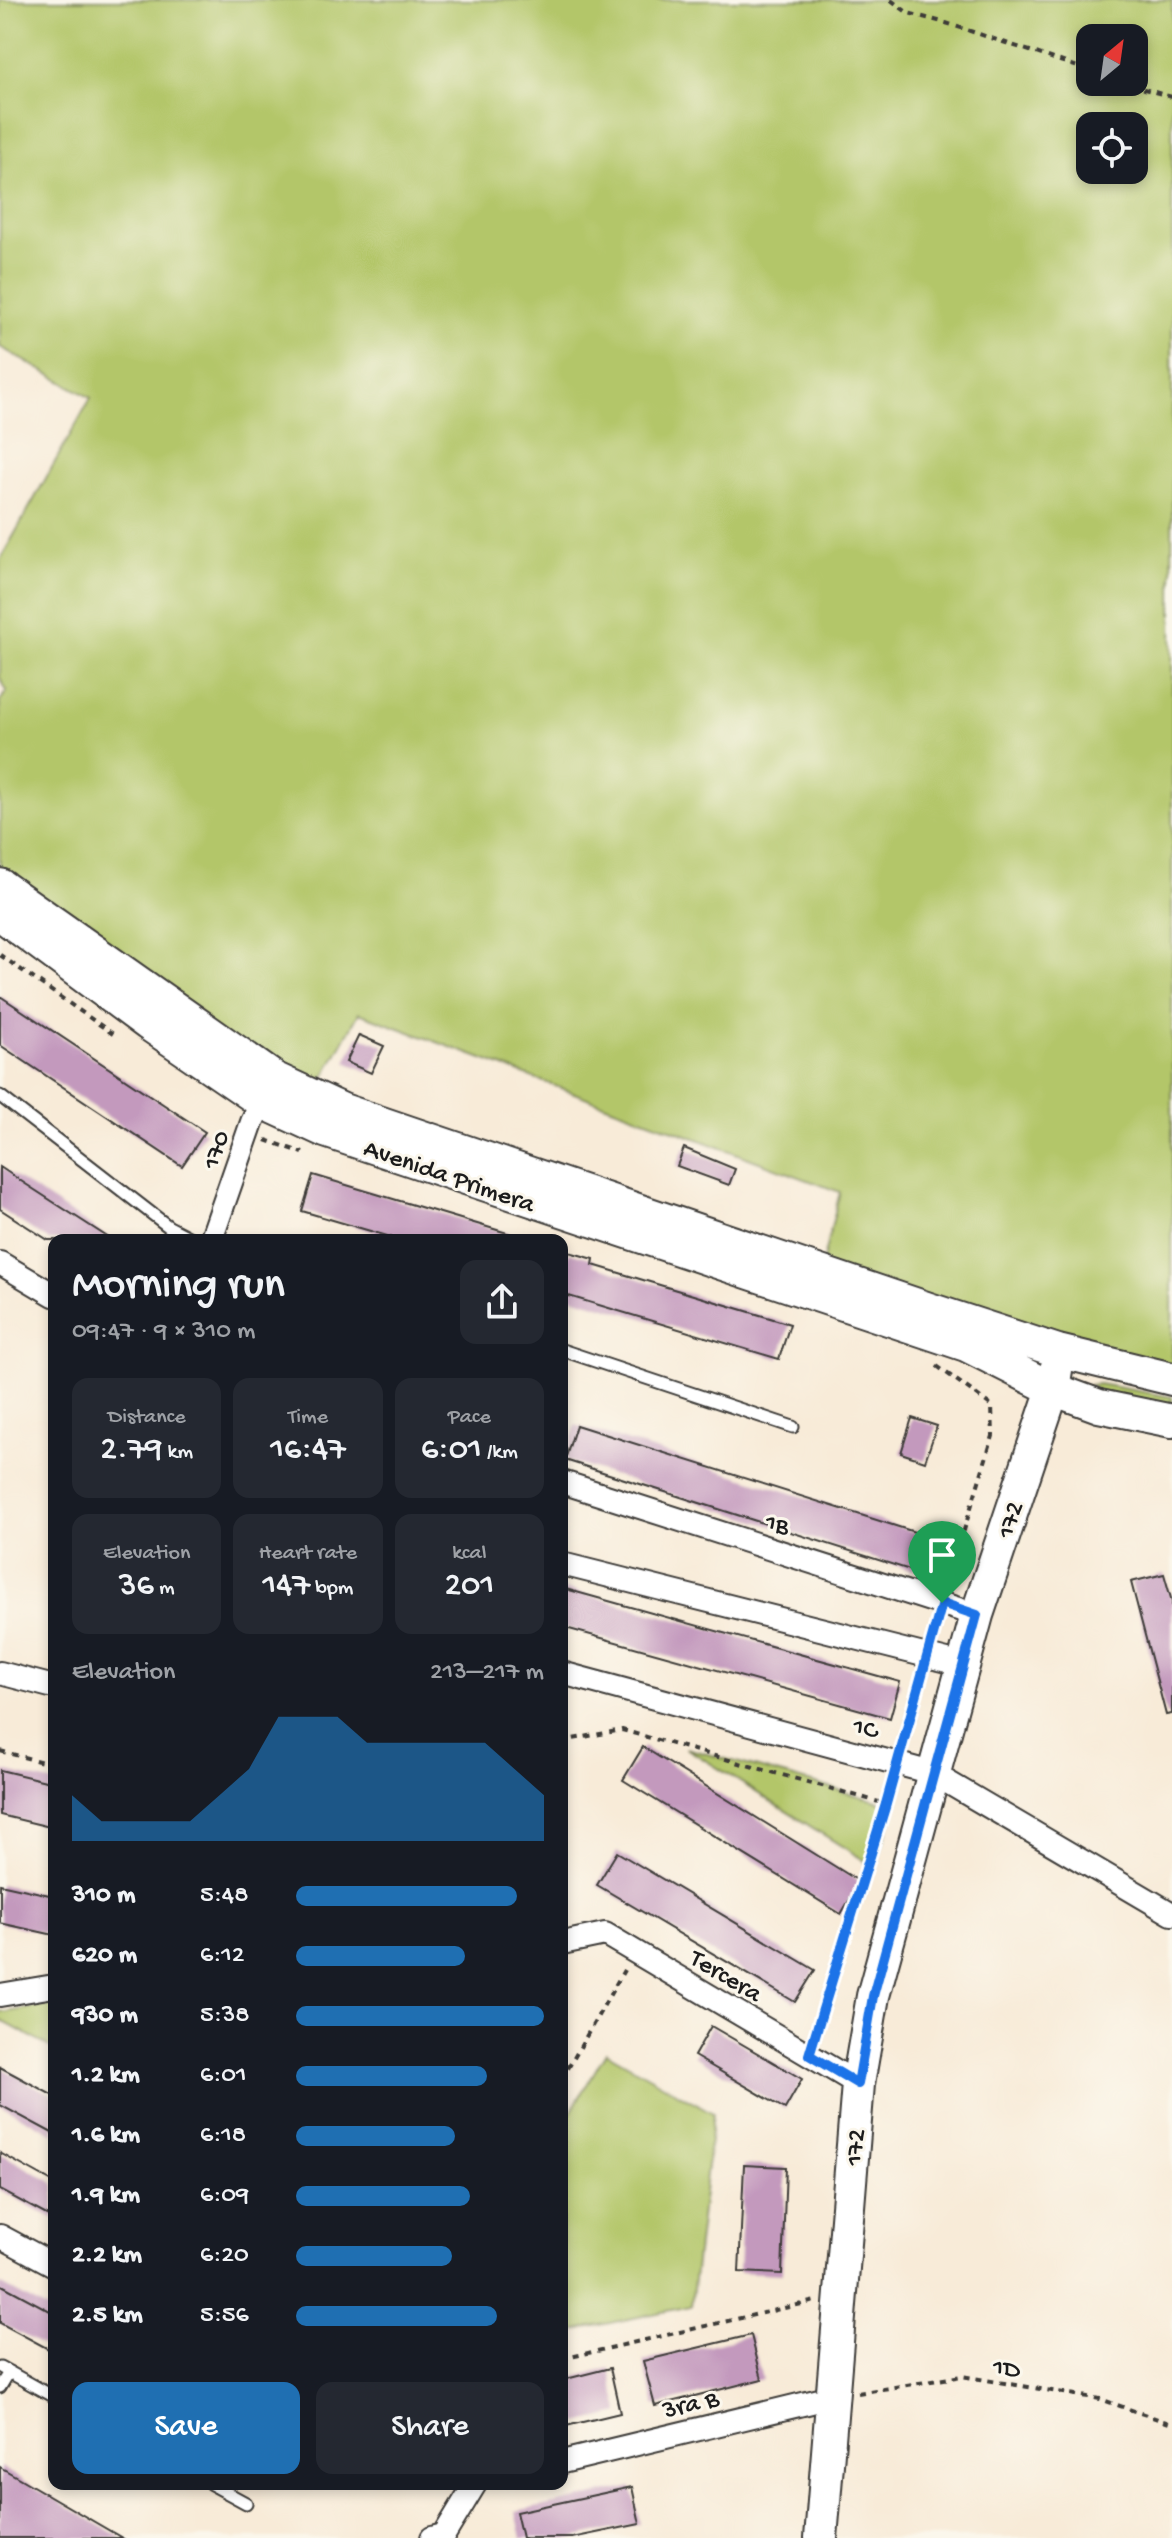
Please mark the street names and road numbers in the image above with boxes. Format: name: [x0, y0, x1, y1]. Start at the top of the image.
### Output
street label: 170: [197, 1127, 239, 1175]
street label: Avenida Primera: [359, 1135, 540, 1223]
street label: 172: [992, 1498, 1033, 1544]
street label: 1B: [760, 1508, 793, 1545]
street label: 1C: [848, 1712, 883, 1749]
street label: Tercera: [681, 1943, 768, 2012]
street label: 172: [840, 2127, 875, 2168]
street label: 1D: [989, 2353, 1022, 2388]
street label: 3ra B: [659, 2385, 723, 2428]

